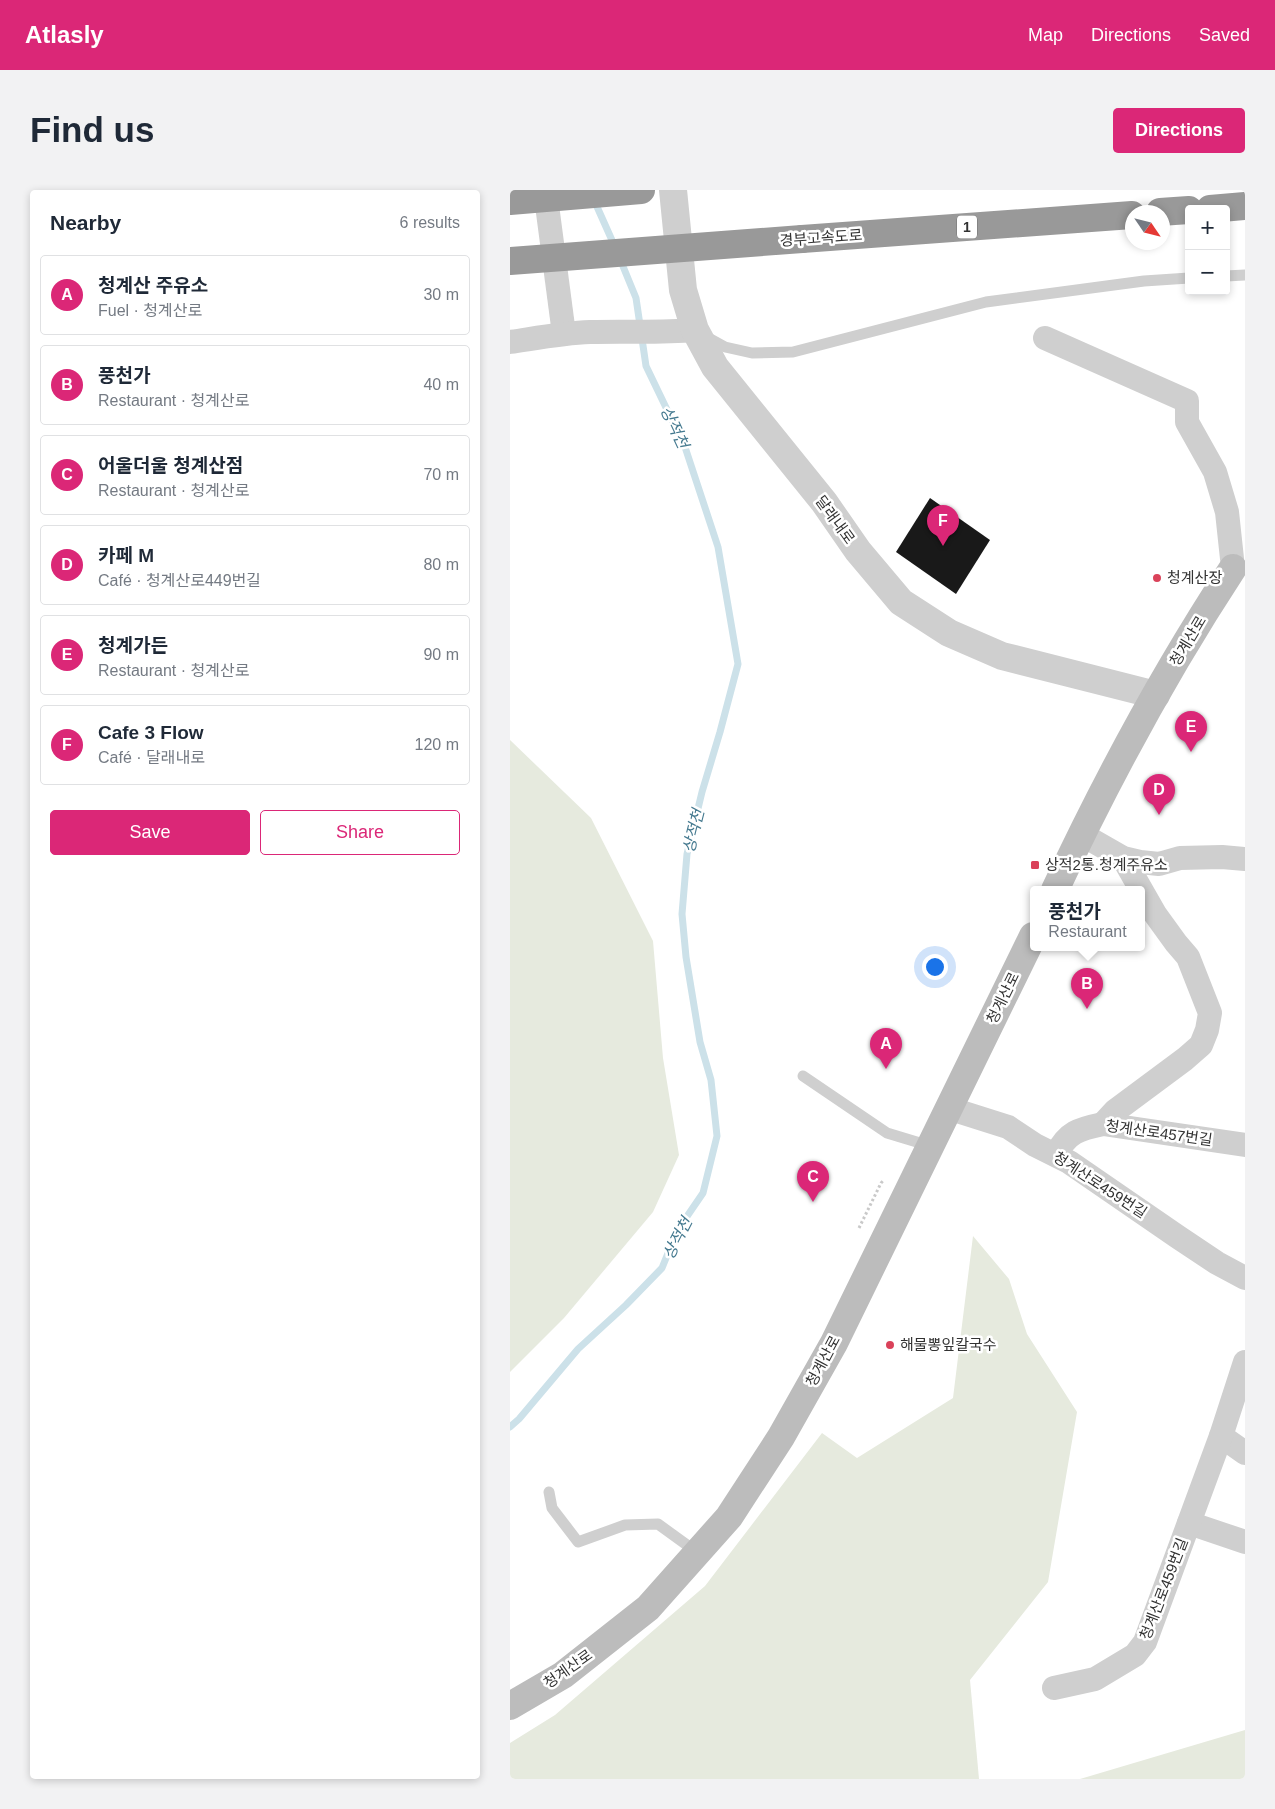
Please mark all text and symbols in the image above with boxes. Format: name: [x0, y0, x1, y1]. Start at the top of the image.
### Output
text: Atlasly: [25, 21, 104, 48]
text: Map: [1028, 25, 1063, 45]
text: Directions: [1091, 25, 1171, 45]
text: Saved: [1199, 25, 1250, 45]
button: Directions: [1113, 108, 1245, 153]
text: Find us: [30, 110, 154, 149]
north arrow: [1125, 205, 1170, 250]
map controls: [1185, 205, 1230, 295]
button: +: [1185, 205, 1230, 250]
text: Nearby: [50, 211, 121, 234]
text: 6 results: [400, 214, 460, 231]
road number: 1: [957, 216, 977, 238]
street label: 경부고속도로: [779, 226, 863, 249]
button: −: [1185, 250, 1230, 295]
text: 청계산 주유소: [98, 275, 208, 296]
text: A: [61, 286, 73, 303]
text: 30 m: [423, 286, 459, 303]
text: Fuel · 청계산로: [98, 302, 202, 319]
text: 풍천가: [98, 365, 150, 386]
text: B: [61, 376, 73, 393]
text: 40 m: [423, 376, 459, 393]
text: Restaurant · 청계산로: [98, 392, 249, 409]
water label: 상적천: [658, 404, 693, 453]
text: 어울더울 청계산점: [98, 455, 243, 476]
text: C: [61, 466, 73, 483]
text: 70 m: [423, 466, 459, 483]
text: Restaurant · 청계산로: [98, 482, 249, 499]
street label: 달래내로: [812, 492, 859, 547]
pin: F: [927, 505, 959, 546]
text: 카페 M: [98, 545, 154, 566]
text: D: [61, 556, 73, 573]
text: 80 m: [423, 556, 459, 573]
place label: 청계산장: [1167, 569, 1222, 586]
text: Café · 청계산로449번길: [98, 572, 261, 589]
marker: 청계산장: [1151, 572, 1163, 584]
street label: 청계산로: [1166, 613, 1209, 669]
text: 청계가든: [98, 635, 168, 656]
text: E: [62, 646, 72, 663]
text: 90 m: [423, 646, 459, 663]
text: Restaurant · 청계산로: [98, 662, 249, 679]
pin: E: [1175, 711, 1207, 752]
text: Cafe 3 Flow: [98, 722, 204, 743]
text: F: [62, 736, 72, 753]
text: 120 m: [415, 736, 459, 753]
text: Café · 달래내로: [98, 749, 205, 766]
pin: D: [1143, 774, 1175, 815]
water label: 상적천: [680, 805, 708, 855]
button: Save: [50, 810, 250, 855]
button: Share: [260, 810, 460, 855]
place label: 상적2통.청계주유소: [1045, 856, 1168, 873]
marker: 상적2통.청계주유소: [1029, 859, 1041, 871]
popup: [1030, 886, 1145, 951]
text: 풍천가: [1048, 901, 1101, 922]
text: Restaurant: [1048, 923, 1127, 940]
your location: [922, 954, 948, 980]
pin: B: [1071, 968, 1103, 1009]
street label: 청계산로: [983, 969, 1022, 1026]
pin: A: [870, 1028, 902, 1069]
street label: 청계산로457번길: [1104, 1117, 1214, 1148]
street label: 청계산로459번길: [1050, 1148, 1150, 1221]
pin: C: [797, 1161, 829, 1202]
water label: 상적천: [660, 1213, 696, 1262]
street label: 청계산로: [802, 1332, 843, 1389]
place label: 해물뽕잎칼국수: [900, 1336, 997, 1353]
marker: 해물뽕잎칼국수: [884, 1339, 896, 1351]
street label: 청계산로459번길: [1136, 1535, 1191, 1642]
street label: 청계산로: [540, 1646, 595, 1691]

